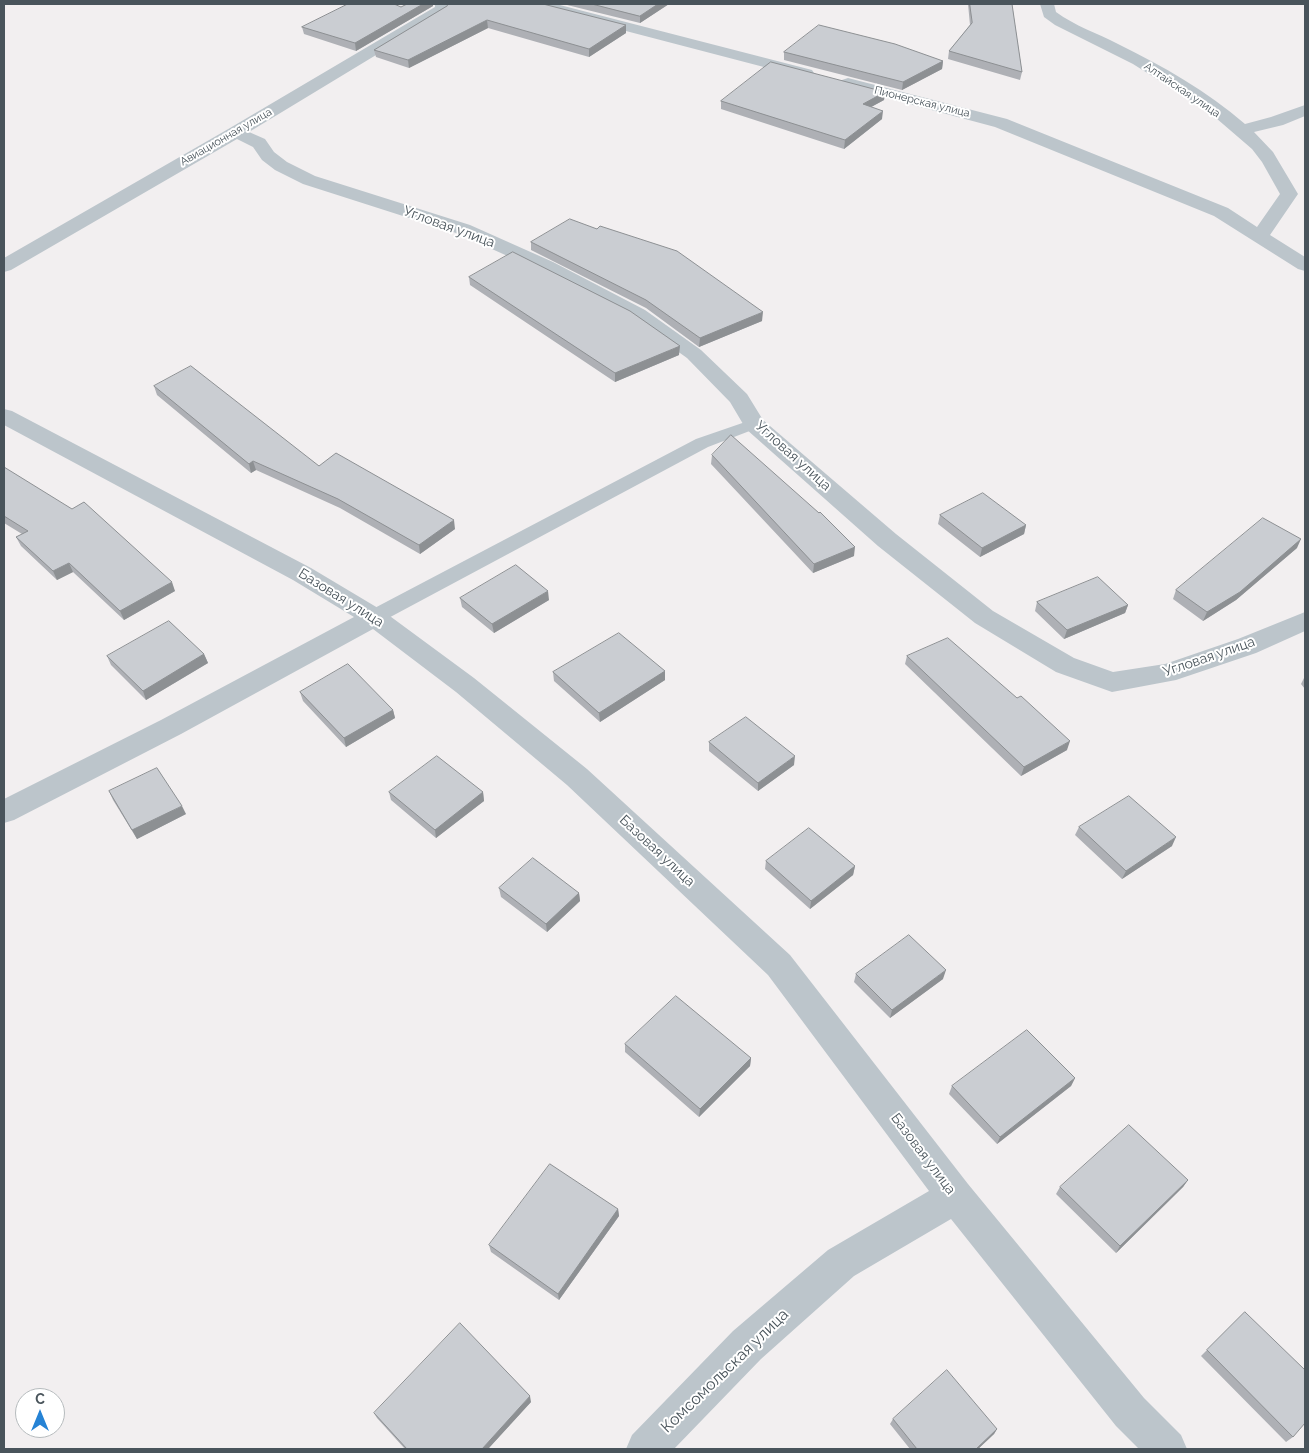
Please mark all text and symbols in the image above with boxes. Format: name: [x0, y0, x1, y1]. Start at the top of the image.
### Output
street label: Алтайская улица: [1142, 60, 1222, 120]
street label: Пионерская улица: [873, 84, 971, 120]
street label: Авиационная улица: [178, 105, 274, 169]
street label: Угловая улица: [401, 203, 497, 251]
street label: Угловая улица: [752, 418, 834, 494]
street label: Базовая улица: [295, 565, 387, 631]
street label: Угловая улица: [1161, 633, 1257, 681]
street label: Базовая улица: [616, 812, 698, 890]
street label: Базовая улица: [887, 1110, 959, 1198]
street label: Комсомольская улица: [657, 1305, 793, 1437]
north arrow: [15, 1388, 65, 1438]
text: С: [35, 1391, 45, 1407]

